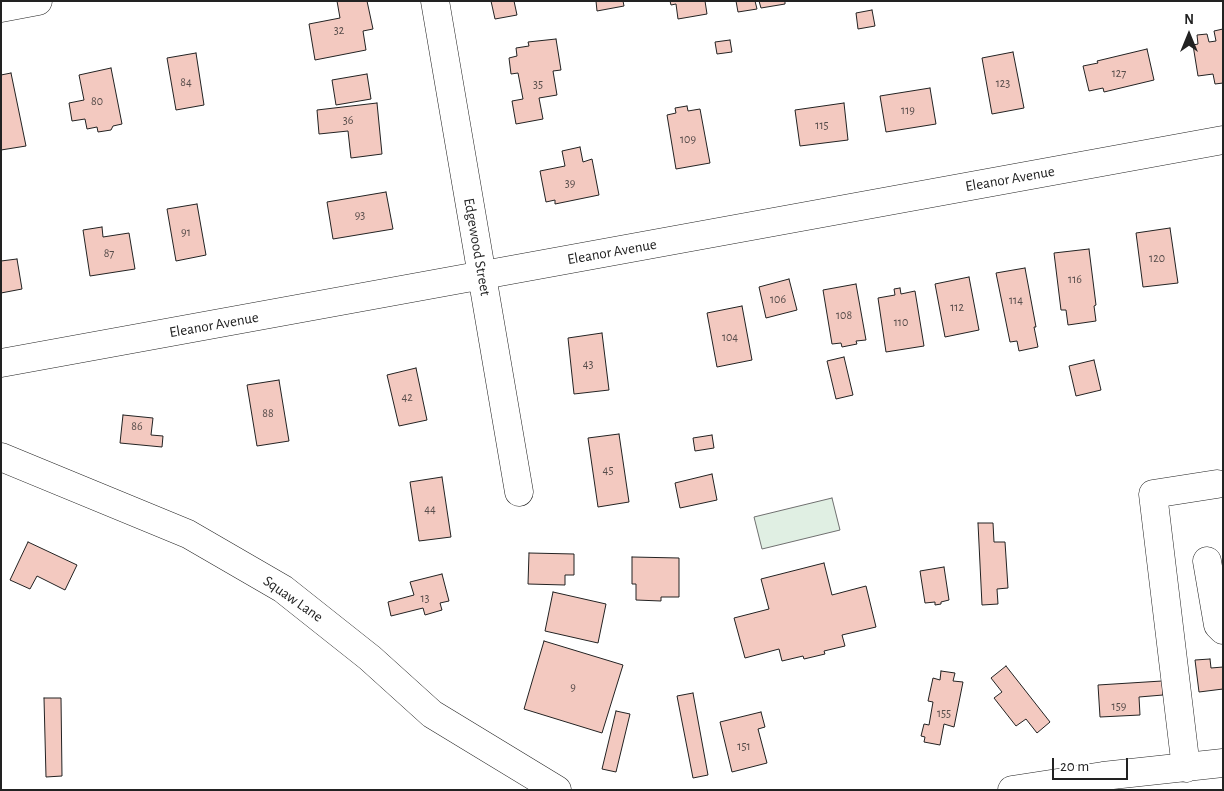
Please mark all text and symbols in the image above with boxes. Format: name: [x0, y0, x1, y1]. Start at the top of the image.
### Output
north arrow: [1164, 10, 1214, 60]
text: N: [1184, 13, 1194, 27]
house number: 32: [334, 23, 344, 37]
house number: 127: [1112, 66, 1126, 80]
house number: 84: [180, 75, 192, 89]
house number: 123: [996, 76, 1010, 90]
house number: 35: [533, 77, 543, 91]
house number: 80: [91, 94, 103, 108]
house number: 119: [901, 103, 915, 117]
house number: 36: [343, 113, 353, 127]
house number: 115: [815, 118, 829, 132]
house number: 109: [680, 132, 696, 146]
street label: Eleanor Avenue: [964, 162, 1056, 196]
house number: 39: [565, 176, 575, 190]
street label: Edgewood Street: [460, 197, 494, 297]
house number: 93: [355, 208, 365, 222]
house number: 91: [181, 225, 191, 239]
street label: Eleanor Avenue: [566, 235, 658, 269]
house number: 87: [104, 246, 114, 260]
house number: 120: [1149, 251, 1165, 265]
house number: 116: [1068, 272, 1082, 286]
house number: 106: [770, 292, 786, 306]
house number: 114: [1009, 293, 1023, 307]
house number: 112: [950, 300, 964, 314]
street label: Eleanor Avenue: [168, 308, 260, 342]
house number: 108: [836, 308, 852, 322]
house number: 110: [894, 315, 908, 329]
house number: 104: [722, 330, 738, 344]
house number: 43: [583, 357, 593, 371]
house number: 42: [401, 390, 413, 404]
house number: 88: [262, 406, 274, 420]
house number: 86: [131, 419, 143, 433]
house number: 45: [603, 463, 613, 477]
house number: 44: [424, 502, 436, 516]
street label: Squaw Lane: [260, 572, 326, 626]
house number: 13: [420, 591, 430, 605]
house number: 9: [570, 680, 576, 694]
house number: 159: [1112, 699, 1126, 713]
house number: 155: [937, 706, 951, 720]
house number: 151: [737, 739, 751, 753]
scale bar: [1054, 748, 1130, 780]
text: 20 m: [1060, 759, 1089, 774]

